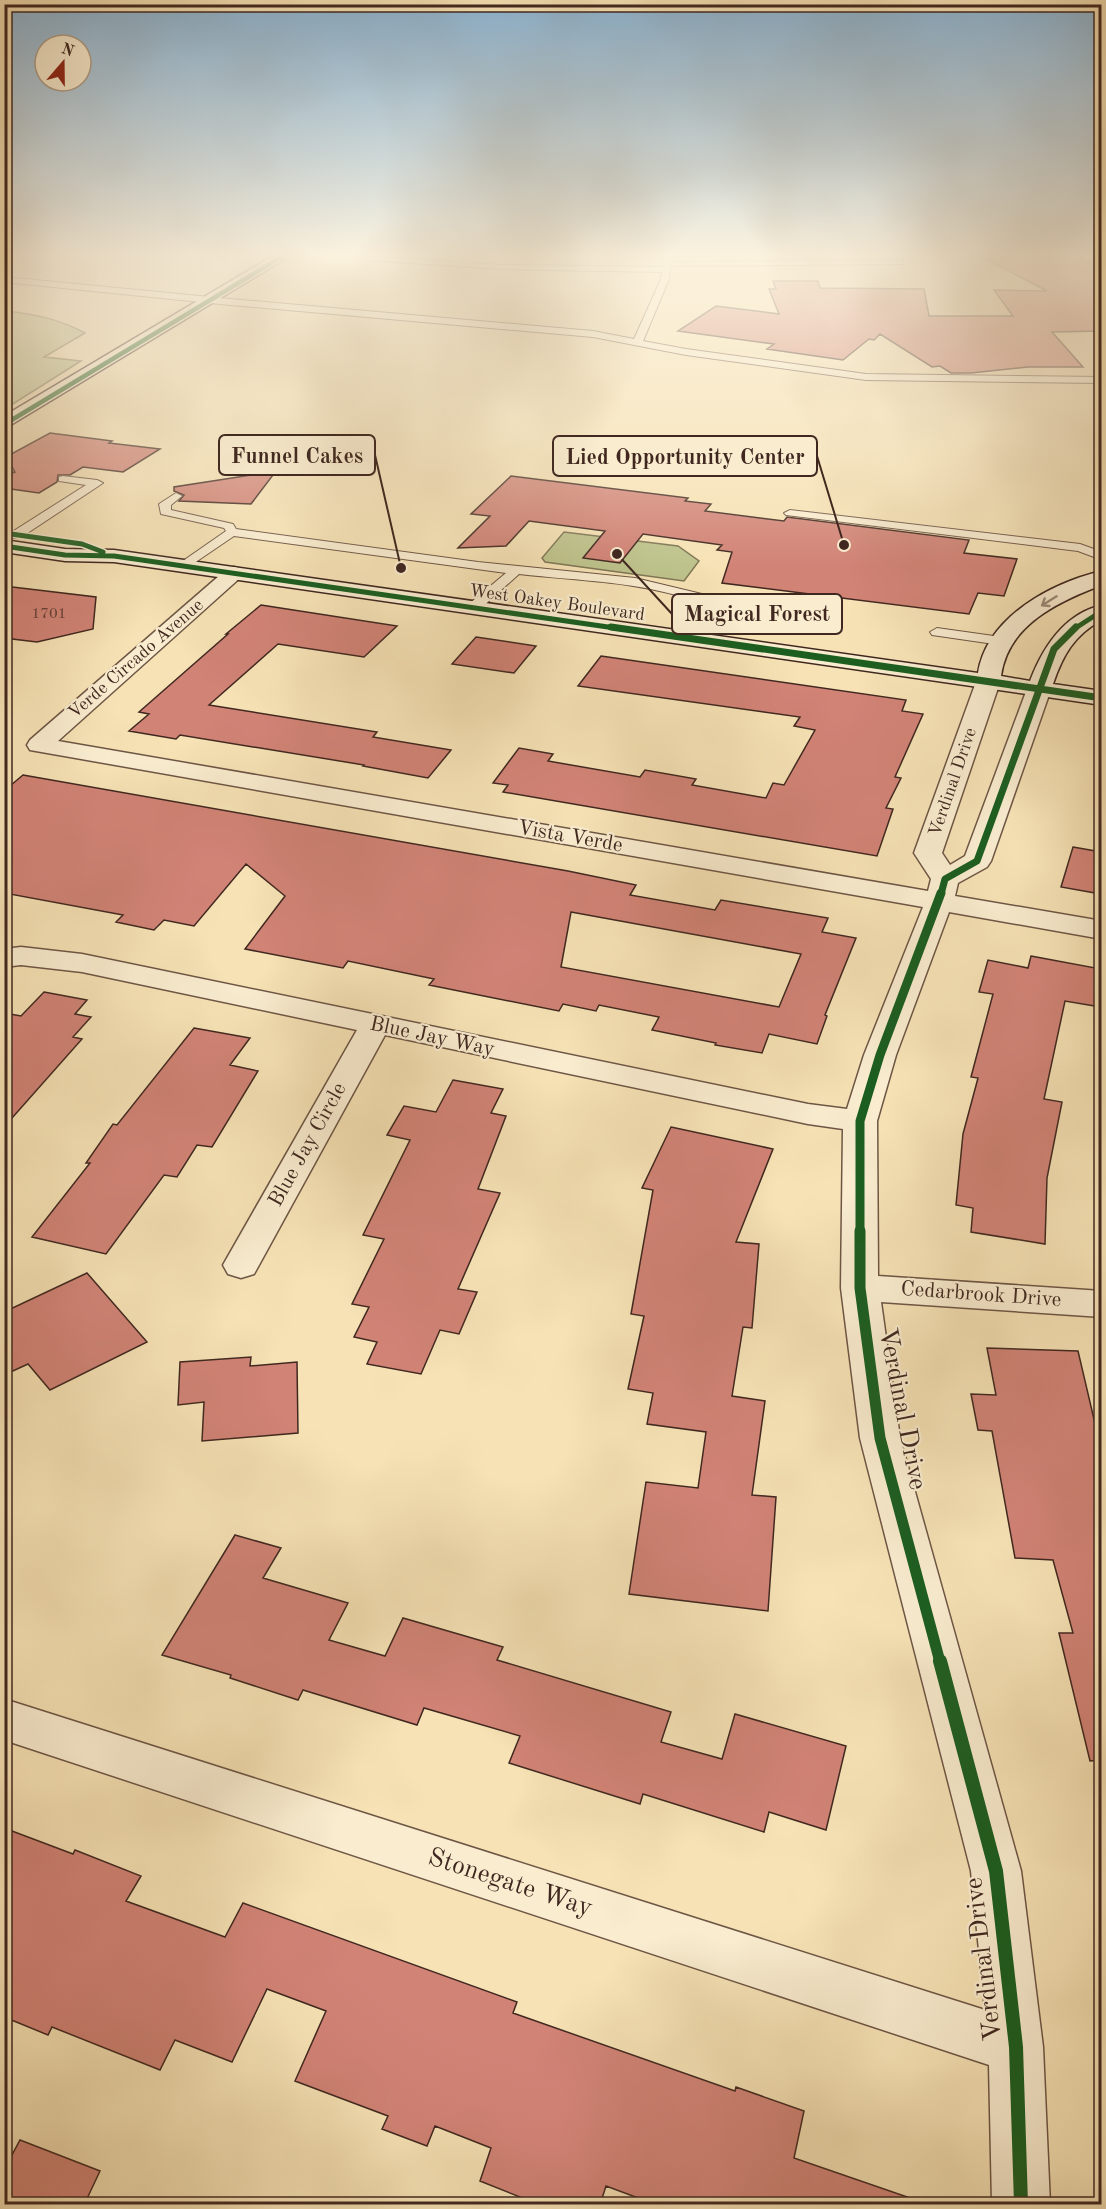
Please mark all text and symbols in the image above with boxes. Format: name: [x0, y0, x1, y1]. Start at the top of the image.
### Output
north arrow: [33, 33, 93, 93]
text: N: [59, 41, 77, 61]
callout: Funnel Cakes: [219, 435, 375, 475]
callout: Lied Opportunity Center: [553, 436, 817, 476]
text: Funnel Cakes: [231, 446, 363, 468]
text: Lied Opportunity Center: [565, 447, 805, 469]
street label: West Oakey Boulevard: [468, 582, 646, 624]
callout: Magical Forest: [672, 594, 842, 634]
street label: Verde Circado Avenue: [65, 596, 207, 722]
one-way arrow: [1041, 596, 1058, 608]
text: Magical Forest: [684, 604, 830, 626]
house number: 1701: [32, 607, 66, 622]
street label: Verdinal Drive: [926, 725, 980, 839]
street label: Vista Verde: [516, 817, 624, 857]
street label: Blue Jay Way: [368, 1014, 496, 1060]
street label: Blue Jay Circle: [265, 1079, 351, 1211]
street label: Cedarbrook Drive: [900, 1279, 1062, 1311]
street label: Verdinal Drive: [874, 1326, 930, 1492]
street label: Stonegate Way: [425, 1844, 596, 1922]
street label: Verdinal Drive: [961, 1876, 1007, 2042]

